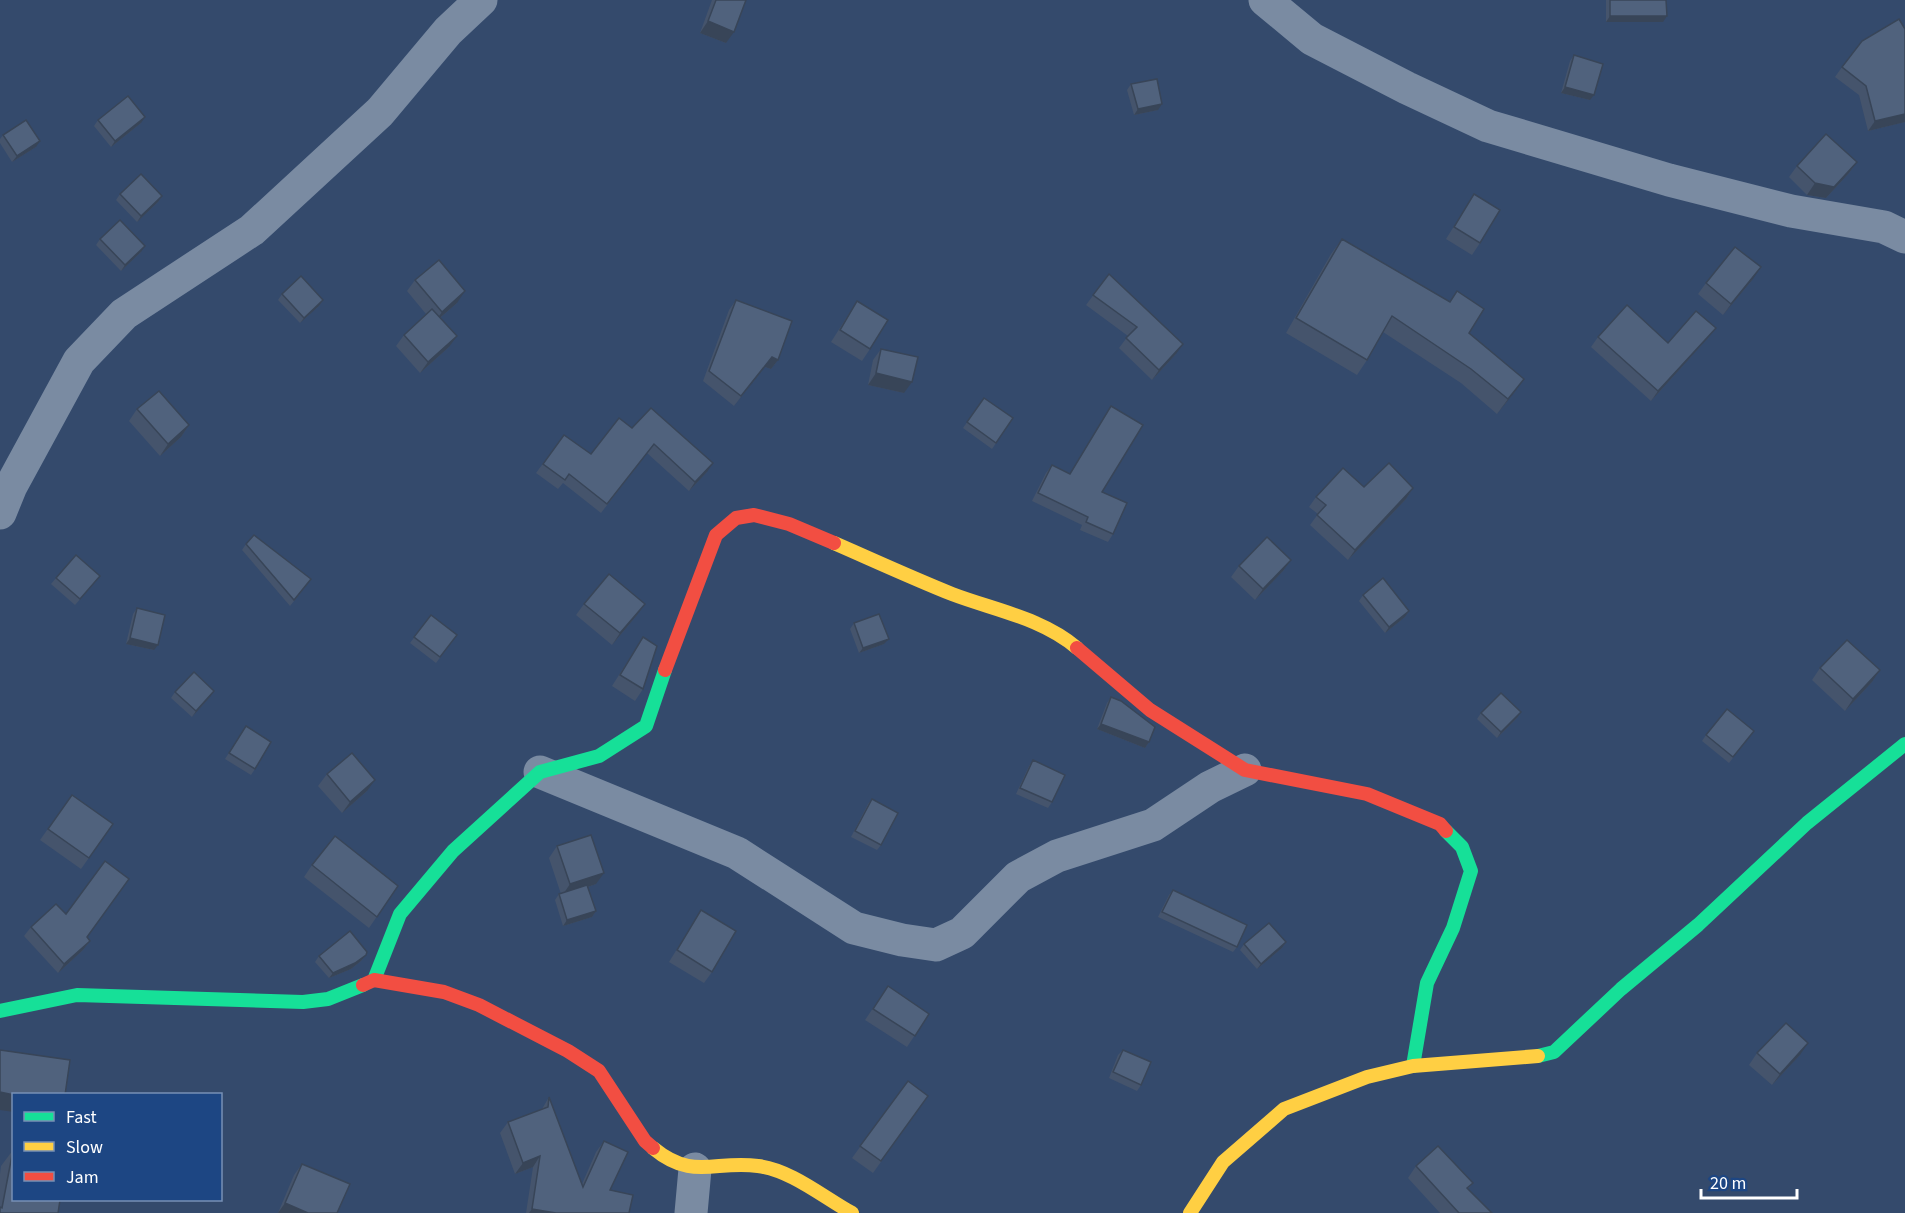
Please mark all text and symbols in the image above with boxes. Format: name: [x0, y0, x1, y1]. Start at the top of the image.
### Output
legend: [12, 1093, 222, 1201]
text: Fast: [66, 1105, 97, 1130]
text: Slow: [66, 1135, 103, 1160]
scale bar: [1701, 1162, 1797, 1200]
text: Jam: [66, 1165, 99, 1190]
text: 20 m: [1710, 1171, 1746, 1196]

